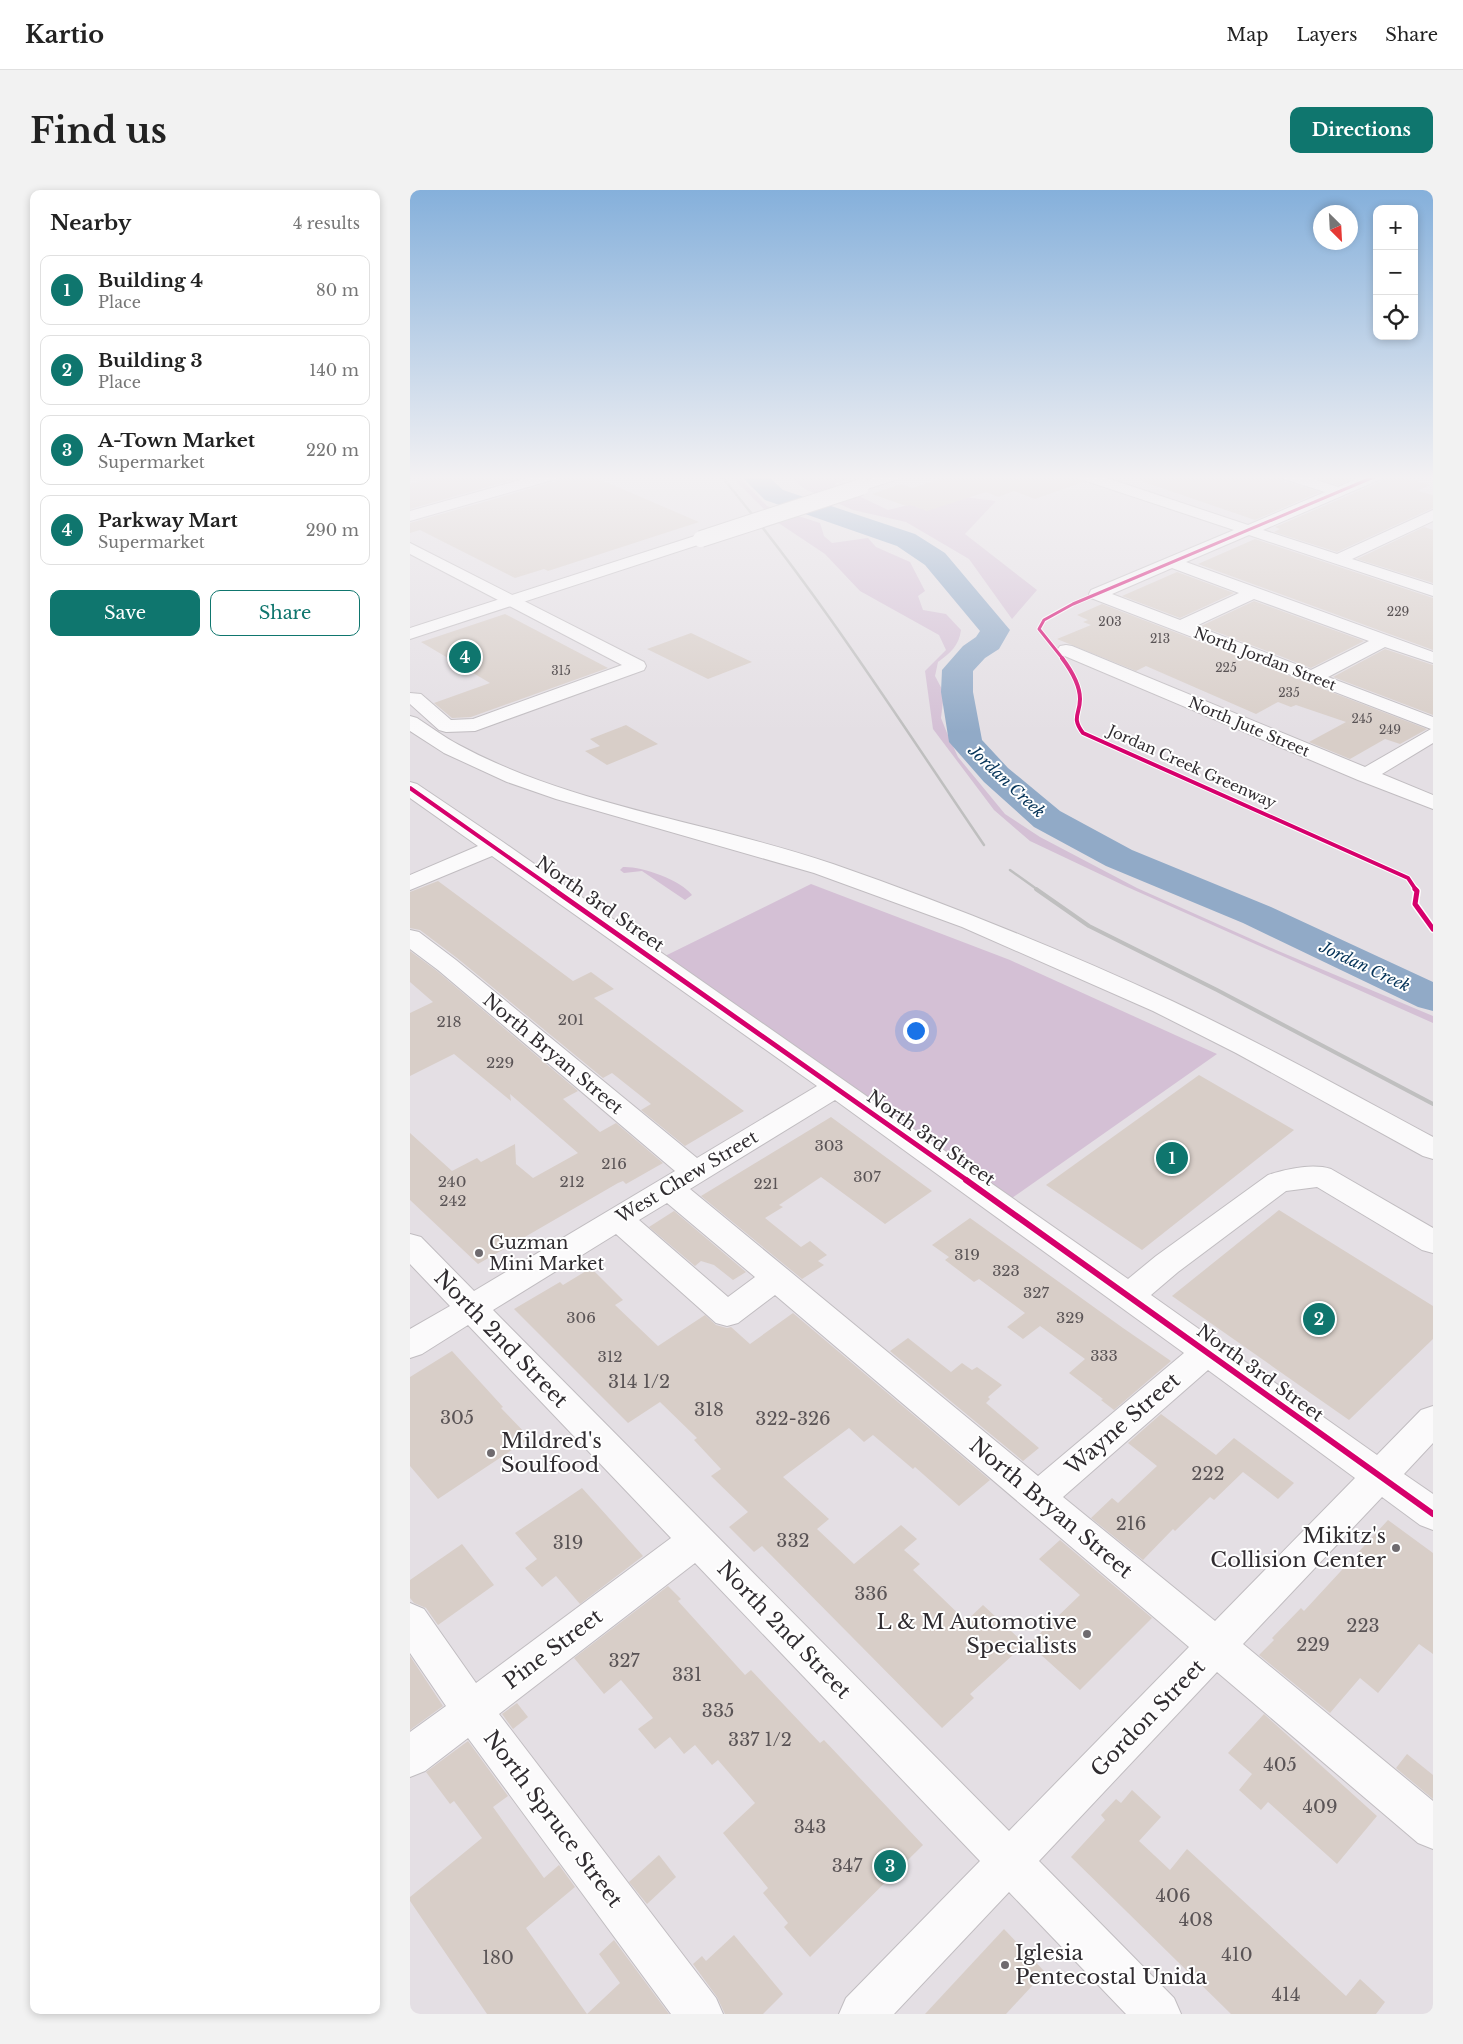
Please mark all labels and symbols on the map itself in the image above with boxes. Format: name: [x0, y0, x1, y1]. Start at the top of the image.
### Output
north arrow: [1313, 205, 1358, 250]
house number: 229: [1387, 604, 1409, 619]
house number: 203: [1098, 614, 1122, 629]
street label: North Jordan Street: [1191, 623, 1339, 695]
house number: 213: [1150, 631, 1170, 646]
pin: 4: [449, 638, 481, 676]
house number: 225: [1215, 660, 1237, 675]
house number: 315: [551, 663, 571, 678]
house number: 235: [1278, 685, 1300, 700]
street label: North Jute Street: [1186, 692, 1313, 761]
house number: 245: [1351, 711, 1373, 726]
street label: Jordan Creek Greenway: [1103, 720, 1280, 812]
house number: 249: [1379, 722, 1401, 737]
water label: Jordan Creek: [964, 740, 1050, 822]
street label: North 3rd Street: [532, 852, 668, 957]
water label: Jordan Creek: [1316, 936, 1413, 996]
street label: North Bryan Street: [479, 989, 628, 1119]
house number: 201: [558, 1010, 584, 1029]
house number: 218: [436, 1012, 462, 1031]
your location: [903, 1018, 929, 1044]
house number: 229: [486, 1053, 514, 1072]
street label: North 3rd Street: [863, 1086, 999, 1191]
street label: West Chew Street: [611, 1126, 762, 1228]
house number: 303: [814, 1136, 844, 1155]
pin: 1: [1156, 1139, 1188, 1177]
house number: 216: [601, 1154, 627, 1173]
house number: 307: [853, 1167, 881, 1186]
house number: 240: [438, 1172, 466, 1191]
house number: 212: [559, 1172, 585, 1191]
house number: 221: [753, 1174, 779, 1193]
house number: 242: [439, 1191, 467, 1210]
place label: Guzman Mini Market: [489, 1232, 604, 1275]
house number: 319: [954, 1245, 980, 1264]
marker: Guzman Mini Market: [473, 1247, 485, 1259]
house number: 323: [992, 1261, 1020, 1280]
street label: North 2nd Street: [429, 1265, 573, 1413]
house number: 327: [1023, 1283, 1049, 1302]
pin: 2: [1303, 1300, 1335, 1338]
house number: 306: [566, 1308, 596, 1327]
house number: 329: [1056, 1308, 1084, 1327]
street label: North 3rd Street: [1192, 1320, 1328, 1426]
house number: 333: [1090, 1346, 1118, 1365]
house number: 312: [597, 1347, 623, 1366]
street label: Wayne Street: [1060, 1367, 1186, 1481]
house number: 314 1/2: [608, 1371, 670, 1393]
house number: 318: [694, 1399, 724, 1421]
house number: 305: [440, 1407, 474, 1429]
house number: 322-326: [755, 1408, 831, 1430]
place label: Mildred's Soulfood: [501, 1428, 602, 1478]
street label: North Bryan Street: [964, 1432, 1138, 1584]
marker: Mildred's Soulfood: [485, 1447, 497, 1459]
house number: 222: [1191, 1463, 1225, 1485]
house number: 216: [1116, 1513, 1146, 1535]
place label: Mikitz's Collision Center: [1210, 1523, 1386, 1573]
house number: 332: [776, 1530, 810, 1552]
house number: 319: [553, 1532, 583, 1554]
marker: Mikitz's Collision Center: [1390, 1542, 1402, 1554]
street label: North 2nd Street: [712, 1556, 856, 1704]
house number: 336: [854, 1583, 888, 1605]
street label: Pine Street: [498, 1603, 608, 1695]
place label: L & M Automotive Specialists: [876, 1609, 1077, 1659]
house number: 223: [1346, 1615, 1380, 1637]
marker: L & M Automotive Specialists: [1081, 1628, 1093, 1640]
house number: 229: [1296, 1634, 1330, 1656]
house number: 327: [608, 1650, 641, 1672]
street label: Gordon Street: [1085, 1654, 1211, 1782]
house number: 331: [672, 1664, 702, 1686]
house number: 335: [702, 1700, 734, 1722]
street label: North Spruce Street: [478, 1725, 628, 1913]
house number: 337 1/2: [728, 1729, 792, 1751]
house number: 405: [1263, 1754, 1297, 1776]
house number: 409: [1303, 1796, 1337, 1818]
house number: 343: [794, 1816, 826, 1838]
pin: 3: [874, 1847, 906, 1885]
house number: 347: [832, 1855, 863, 1877]
house number: 406: [1156, 1885, 1190, 1907]
house number: 408: [1179, 1909, 1213, 1931]
place label: Iglesia Pentecostal Unida: [1015, 1940, 1207, 1990]
house number: 410: [1221, 1944, 1253, 1966]
house number: 180: [482, 1947, 514, 1969]
marker: Iglesia Pentecostal Unida: [999, 1959, 1011, 1971]
house number: 414: [1271, 1984, 1301, 2006]

